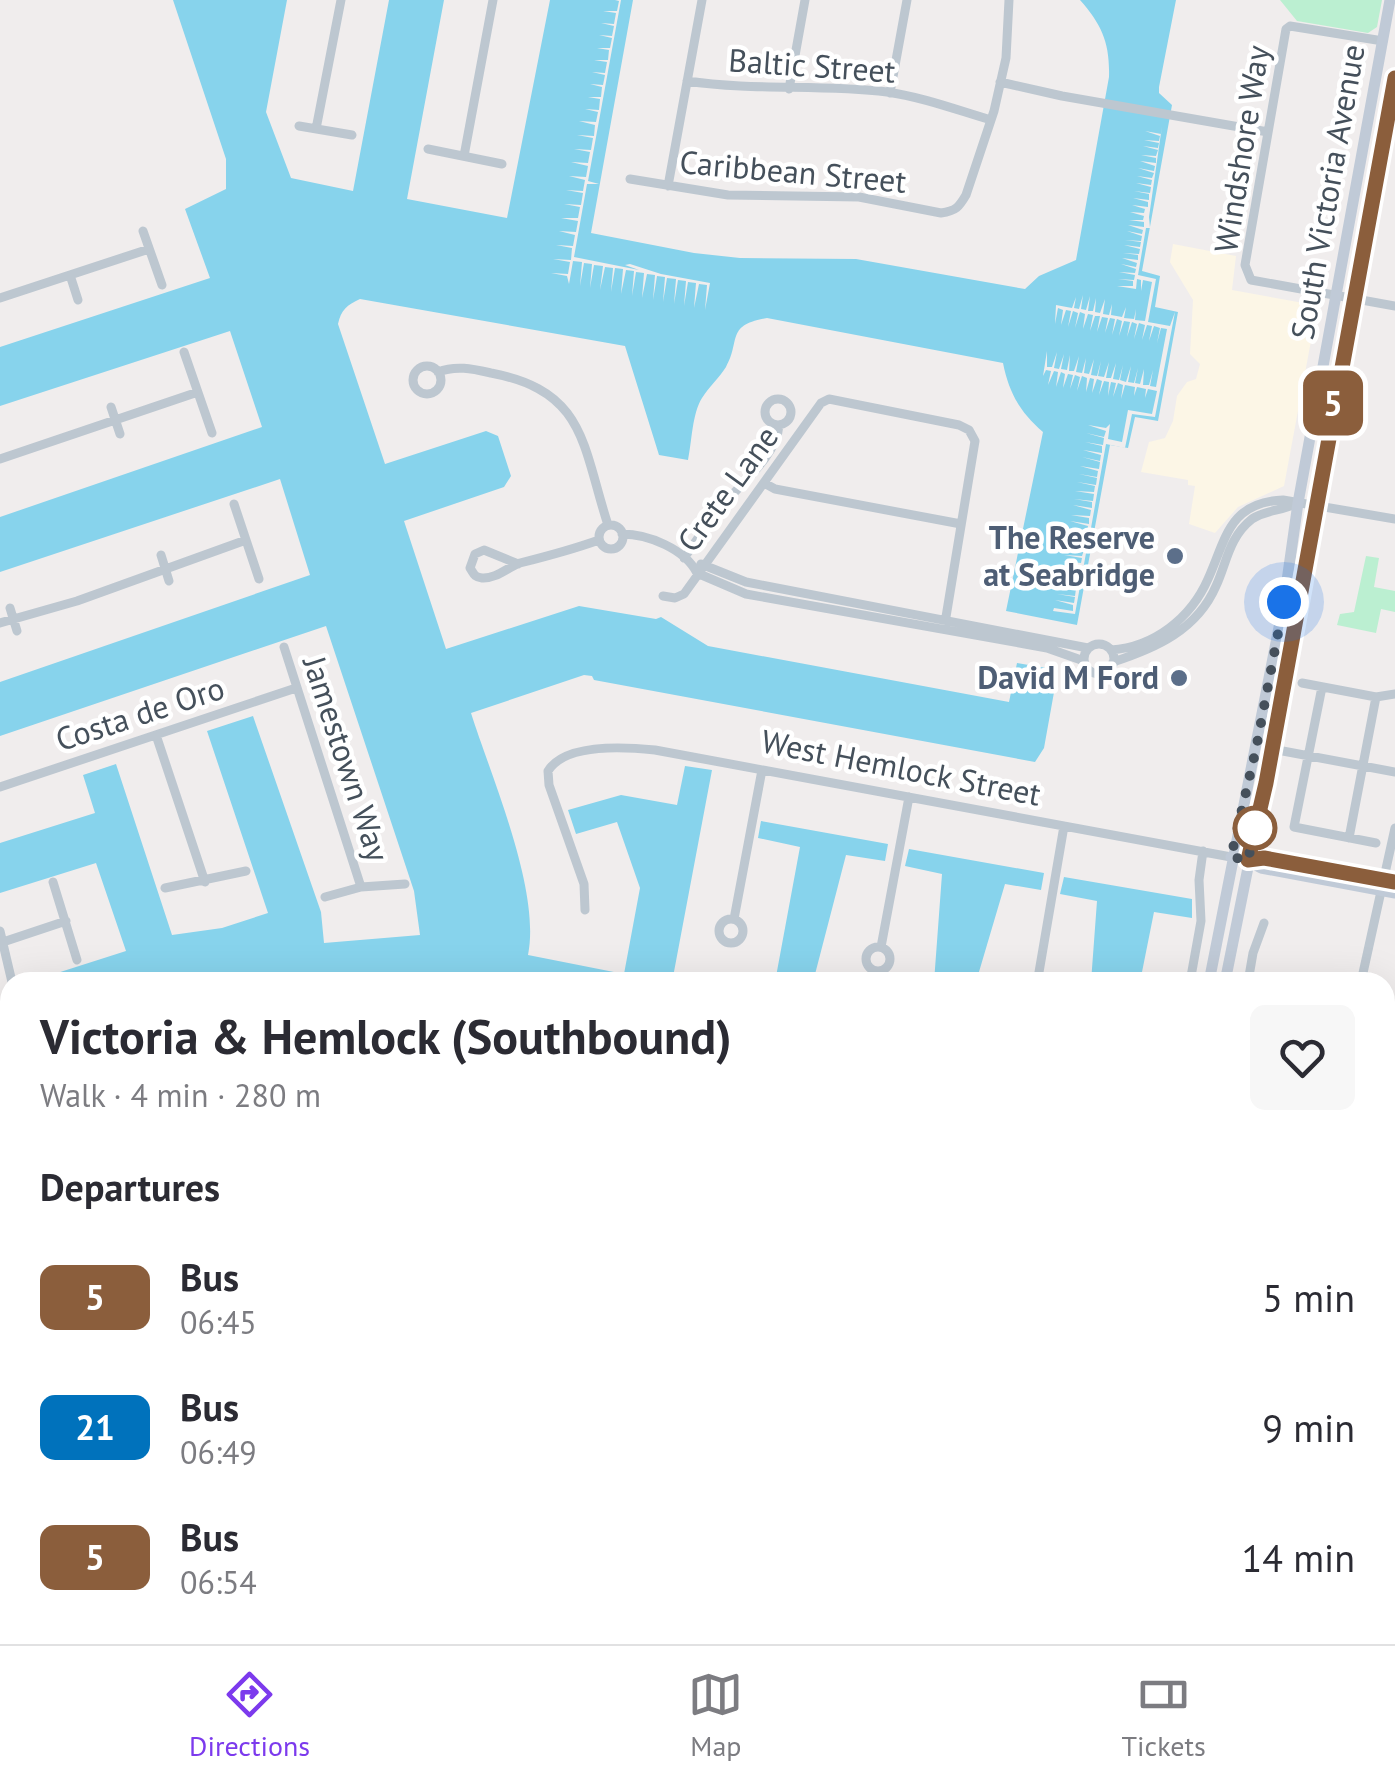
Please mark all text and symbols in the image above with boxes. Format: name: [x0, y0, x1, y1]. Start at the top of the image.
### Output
street label: Baltic Street: [727, 38, 897, 92]
street label: South Victoria Avenue: [1280, 41, 1374, 343]
street label: Windshore Way: [1204, 42, 1278, 255]
street label: Caribbean Street: [678, 140, 908, 202]
line badge: 5: [1300, 370, 1366, 436]
text: 5: [1323, 380, 1343, 426]
street label: Crete Lane: [667, 417, 787, 560]
place label: The Reserve at Seabridge: [983, 516, 1155, 595]
marker: The Reserve at Seabridge: [1164, 545, 1186, 567]
your location: [1259, 577, 1309, 627]
street label: Jamestown Way: [293, 649, 400, 867]
place label: David M Ford: [978, 656, 1159, 698]
street label: Costa de Oro: [50, 666, 229, 760]
marker: David M Ford: [1168, 667, 1190, 689]
street label: West Hemlock Street: [758, 719, 1045, 815]
unlabelled marker: [1234, 807, 1276, 849]
text: Victoria & Hemlock (Southbound): [40, 1005, 732, 1067]
button: heart: [1250, 1005, 1355, 1110]
text: Walk · 4 min · 280 m: [40, 1074, 321, 1116]
text: Departures: [40, 1162, 220, 1211]
text: Bus: [180, 1252, 239, 1301]
text: 5 min: [1262, 1273, 1355, 1322]
text: 5: [85, 1274, 105, 1320]
text: 06:45: [180, 1301, 257, 1343]
text: Bus: [180, 1382, 239, 1431]
text: 9 min: [1262, 1403, 1355, 1452]
text: 21: [75, 1404, 115, 1450]
text: 06:49: [180, 1431, 257, 1473]
text: Bus: [180, 1512, 239, 1561]
text: 14 min: [1242, 1533, 1355, 1582]
text: 5: [85, 1534, 105, 1580]
text: 06:54: [180, 1561, 257, 1603]
tab: Directions: [189, 1667, 310, 1764]
tab: Map: [688, 1667, 743, 1764]
tab: Tickets: [1122, 1667, 1206, 1764]

